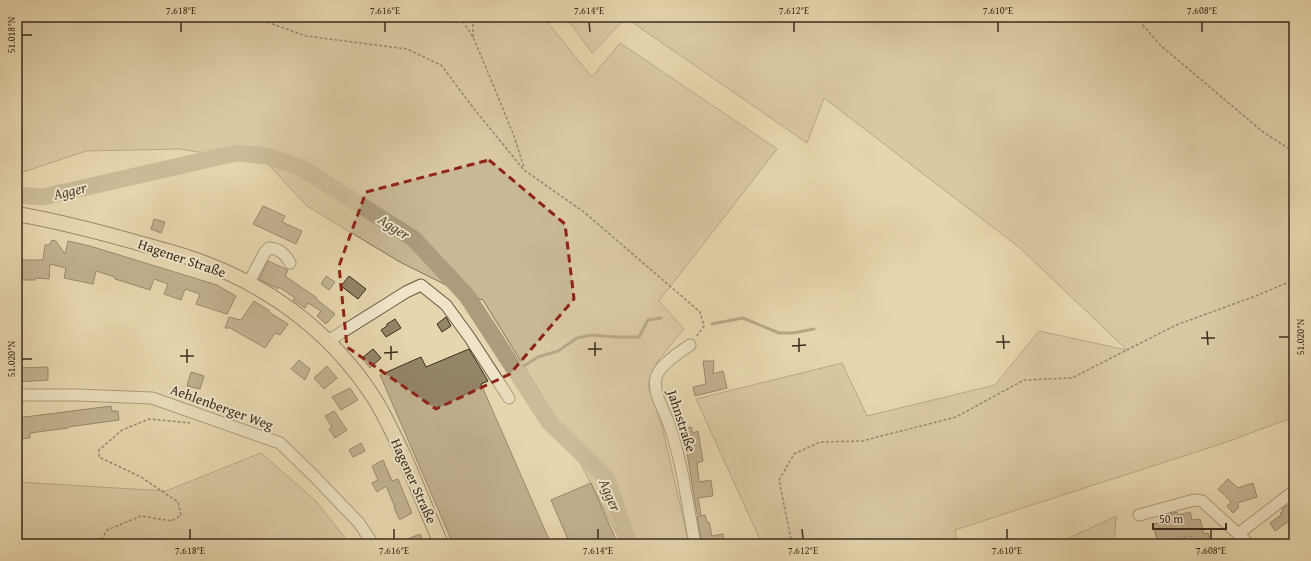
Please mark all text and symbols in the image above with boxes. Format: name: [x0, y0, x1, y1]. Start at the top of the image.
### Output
text: 7.618°E: [166, 3, 196, 18]
text: 7.616°E: [370, 3, 400, 18]
text: 7.614°E: [574, 3, 604, 18]
text: 7.612°E: [779, 3, 809, 18]
text: 7.610°E: [983, 3, 1013, 18]
text: 7.608°E: [1187, 3, 1217, 18]
text: 51.018°N: [4, 16, 19, 53]
water label: Agger: [50, 176, 89, 205]
water label: Agger: [374, 208, 414, 245]
street label: Hagener Straße: [135, 234, 229, 282]
text: 51.020°N: [1293, 318, 1308, 355]
text: 51.020°N: [4, 340, 19, 377]
street label: Aehlenberger Weg: [168, 379, 276, 435]
street label: Jahnstraße: [662, 385, 702, 455]
street label: Hagener Straße: [386, 435, 442, 527]
water label: Agger: [594, 474, 627, 515]
scale bar: [1153, 505, 1226, 531]
text: 50 m: [1159, 510, 1183, 527]
text: 7.618°E: [175, 543, 205, 558]
text: 7.616°E: [379, 543, 409, 558]
text: 7.614°E: [583, 543, 613, 558]
text: 7.612°E: [788, 543, 818, 558]
text: 7.610°E: [992, 543, 1022, 558]
text: 7.608°E: [1196, 543, 1226, 558]

